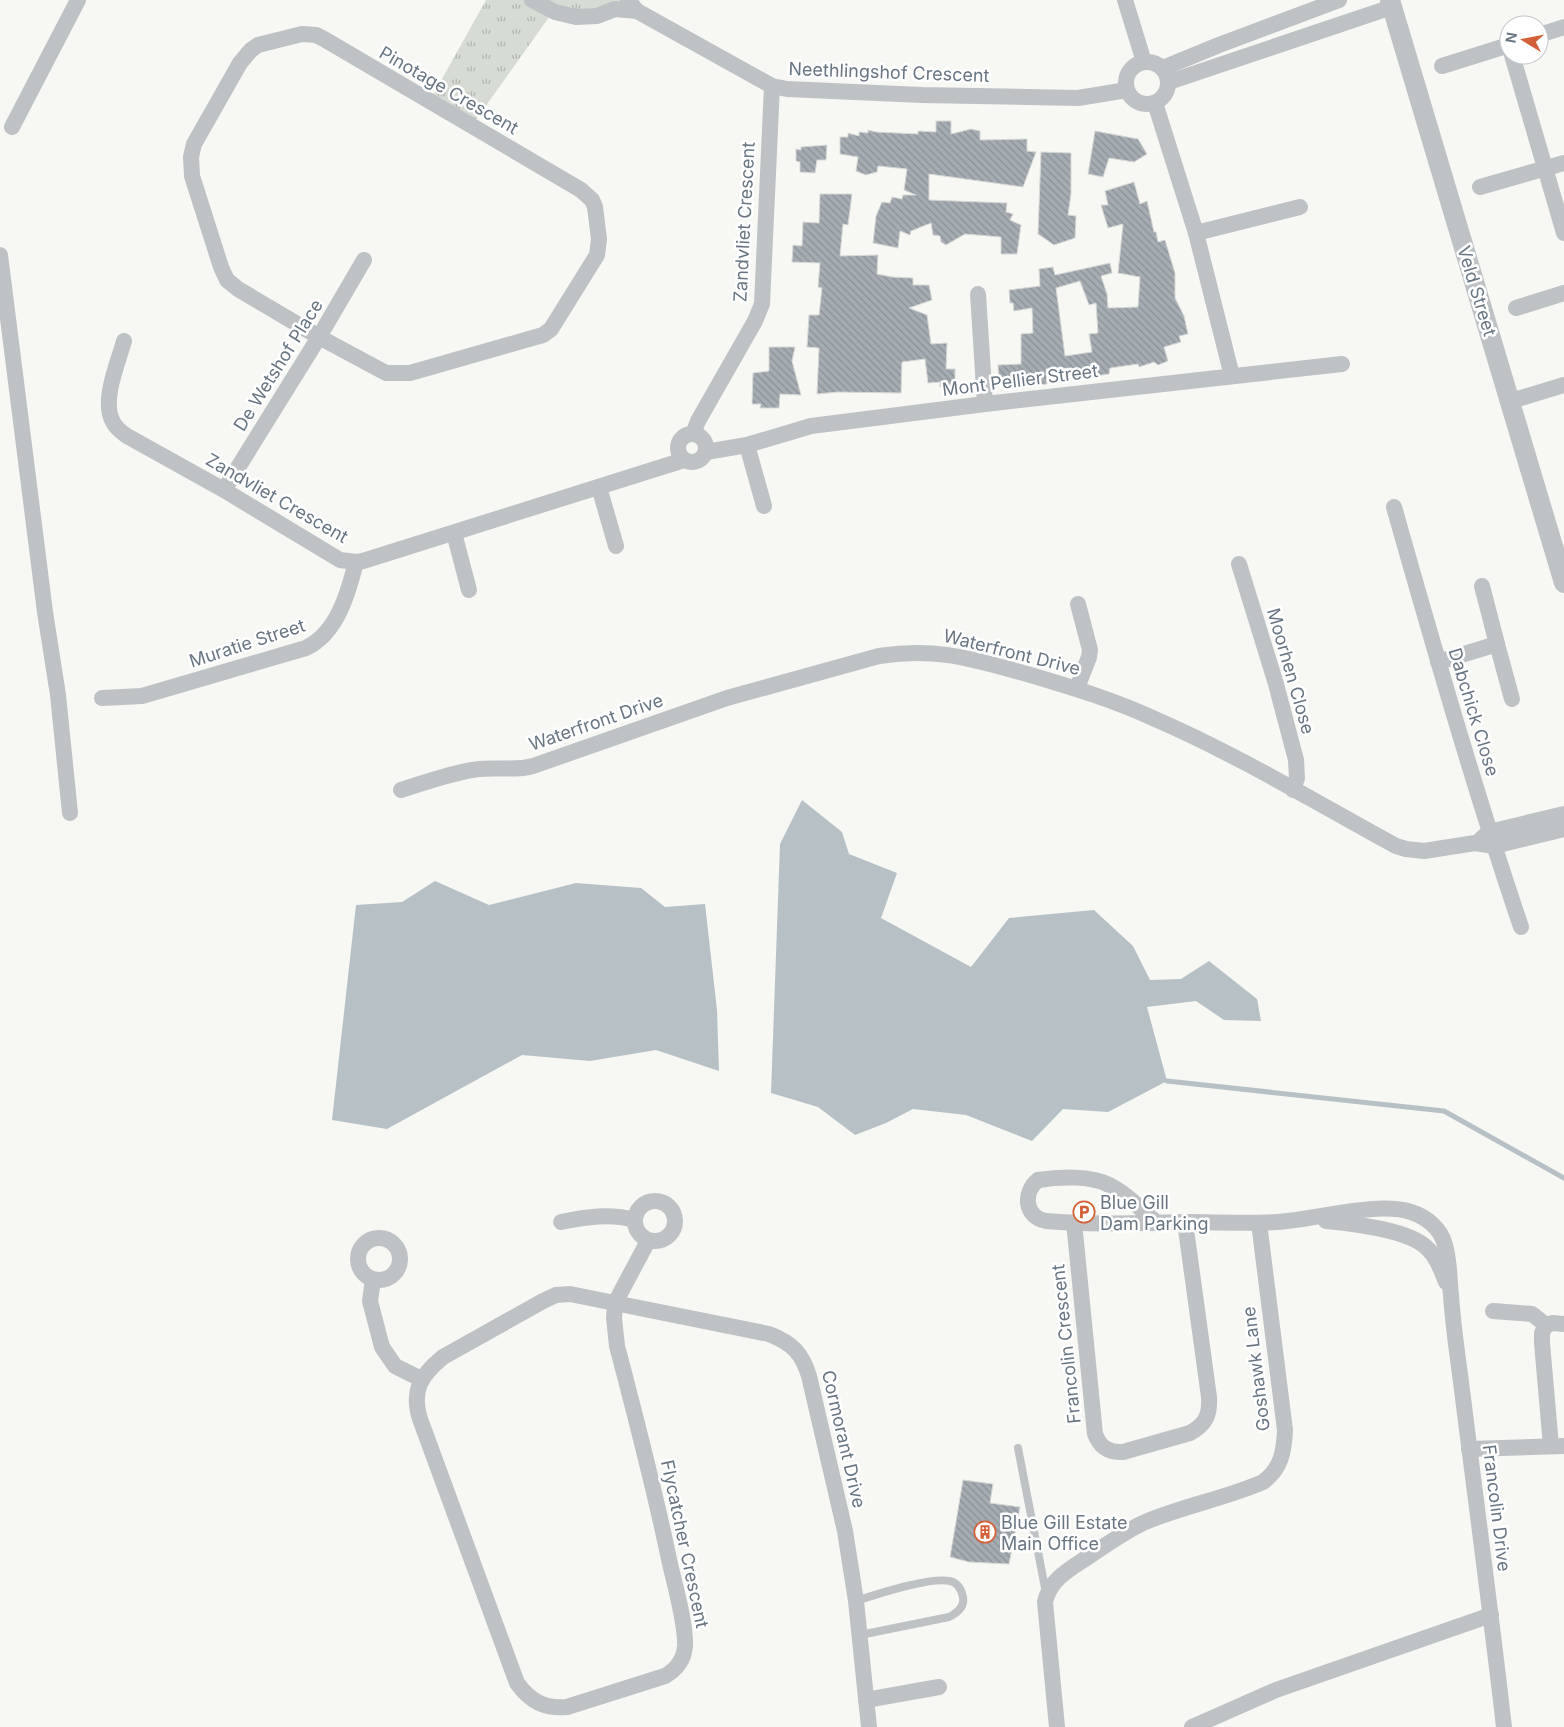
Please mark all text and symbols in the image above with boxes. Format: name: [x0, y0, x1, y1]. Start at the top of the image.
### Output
north arrow: [1499, 15, 1549, 65]
text: N: [1501, 31, 1520, 44]
street label: Pinotage Crescent: [376, 42, 522, 138]
street label: Neethlingshof Crescent: [788, 58, 990, 86]
street label: Zandvliet Crescent: [729, 141, 759, 303]
street label: Veld Street: [1453, 243, 1501, 339]
street label: De Wetshof Place: [229, 295, 327, 435]
street label: Mont Pellier Street: [941, 360, 1099, 400]
street label: Zandvliet Crescent: [202, 449, 352, 547]
street label: Moorhen Close: [1263, 606, 1319, 736]
street label: Muratie Street: [187, 614, 308, 672]
street label: Waterfront Drive: [941, 625, 1083, 679]
street label: Dabchick Close: [1445, 645, 1503, 779]
street label: Waterfront Drive: [526, 689, 666, 755]
place label: Blue Gill Dam Parking: [1100, 1192, 1209, 1234]
parking icon: Blue Gill Dam Parking: [1072, 1200, 1096, 1224]
street label: Francolin Crescent: [1047, 1263, 1085, 1425]
street label: Goshawk Lane: [1238, 1305, 1274, 1433]
street label: Cormorant Drive: [818, 1368, 870, 1510]
street label: Francolin Drive: [1479, 1443, 1515, 1573]
street label: Flycatcher Crescent: [657, 1458, 713, 1630]
place label: Blue Gill Estate Main Office: [1001, 1512, 1128, 1554]
building icon: Blue Gill Estate Main Office: [973, 1520, 997, 1544]

